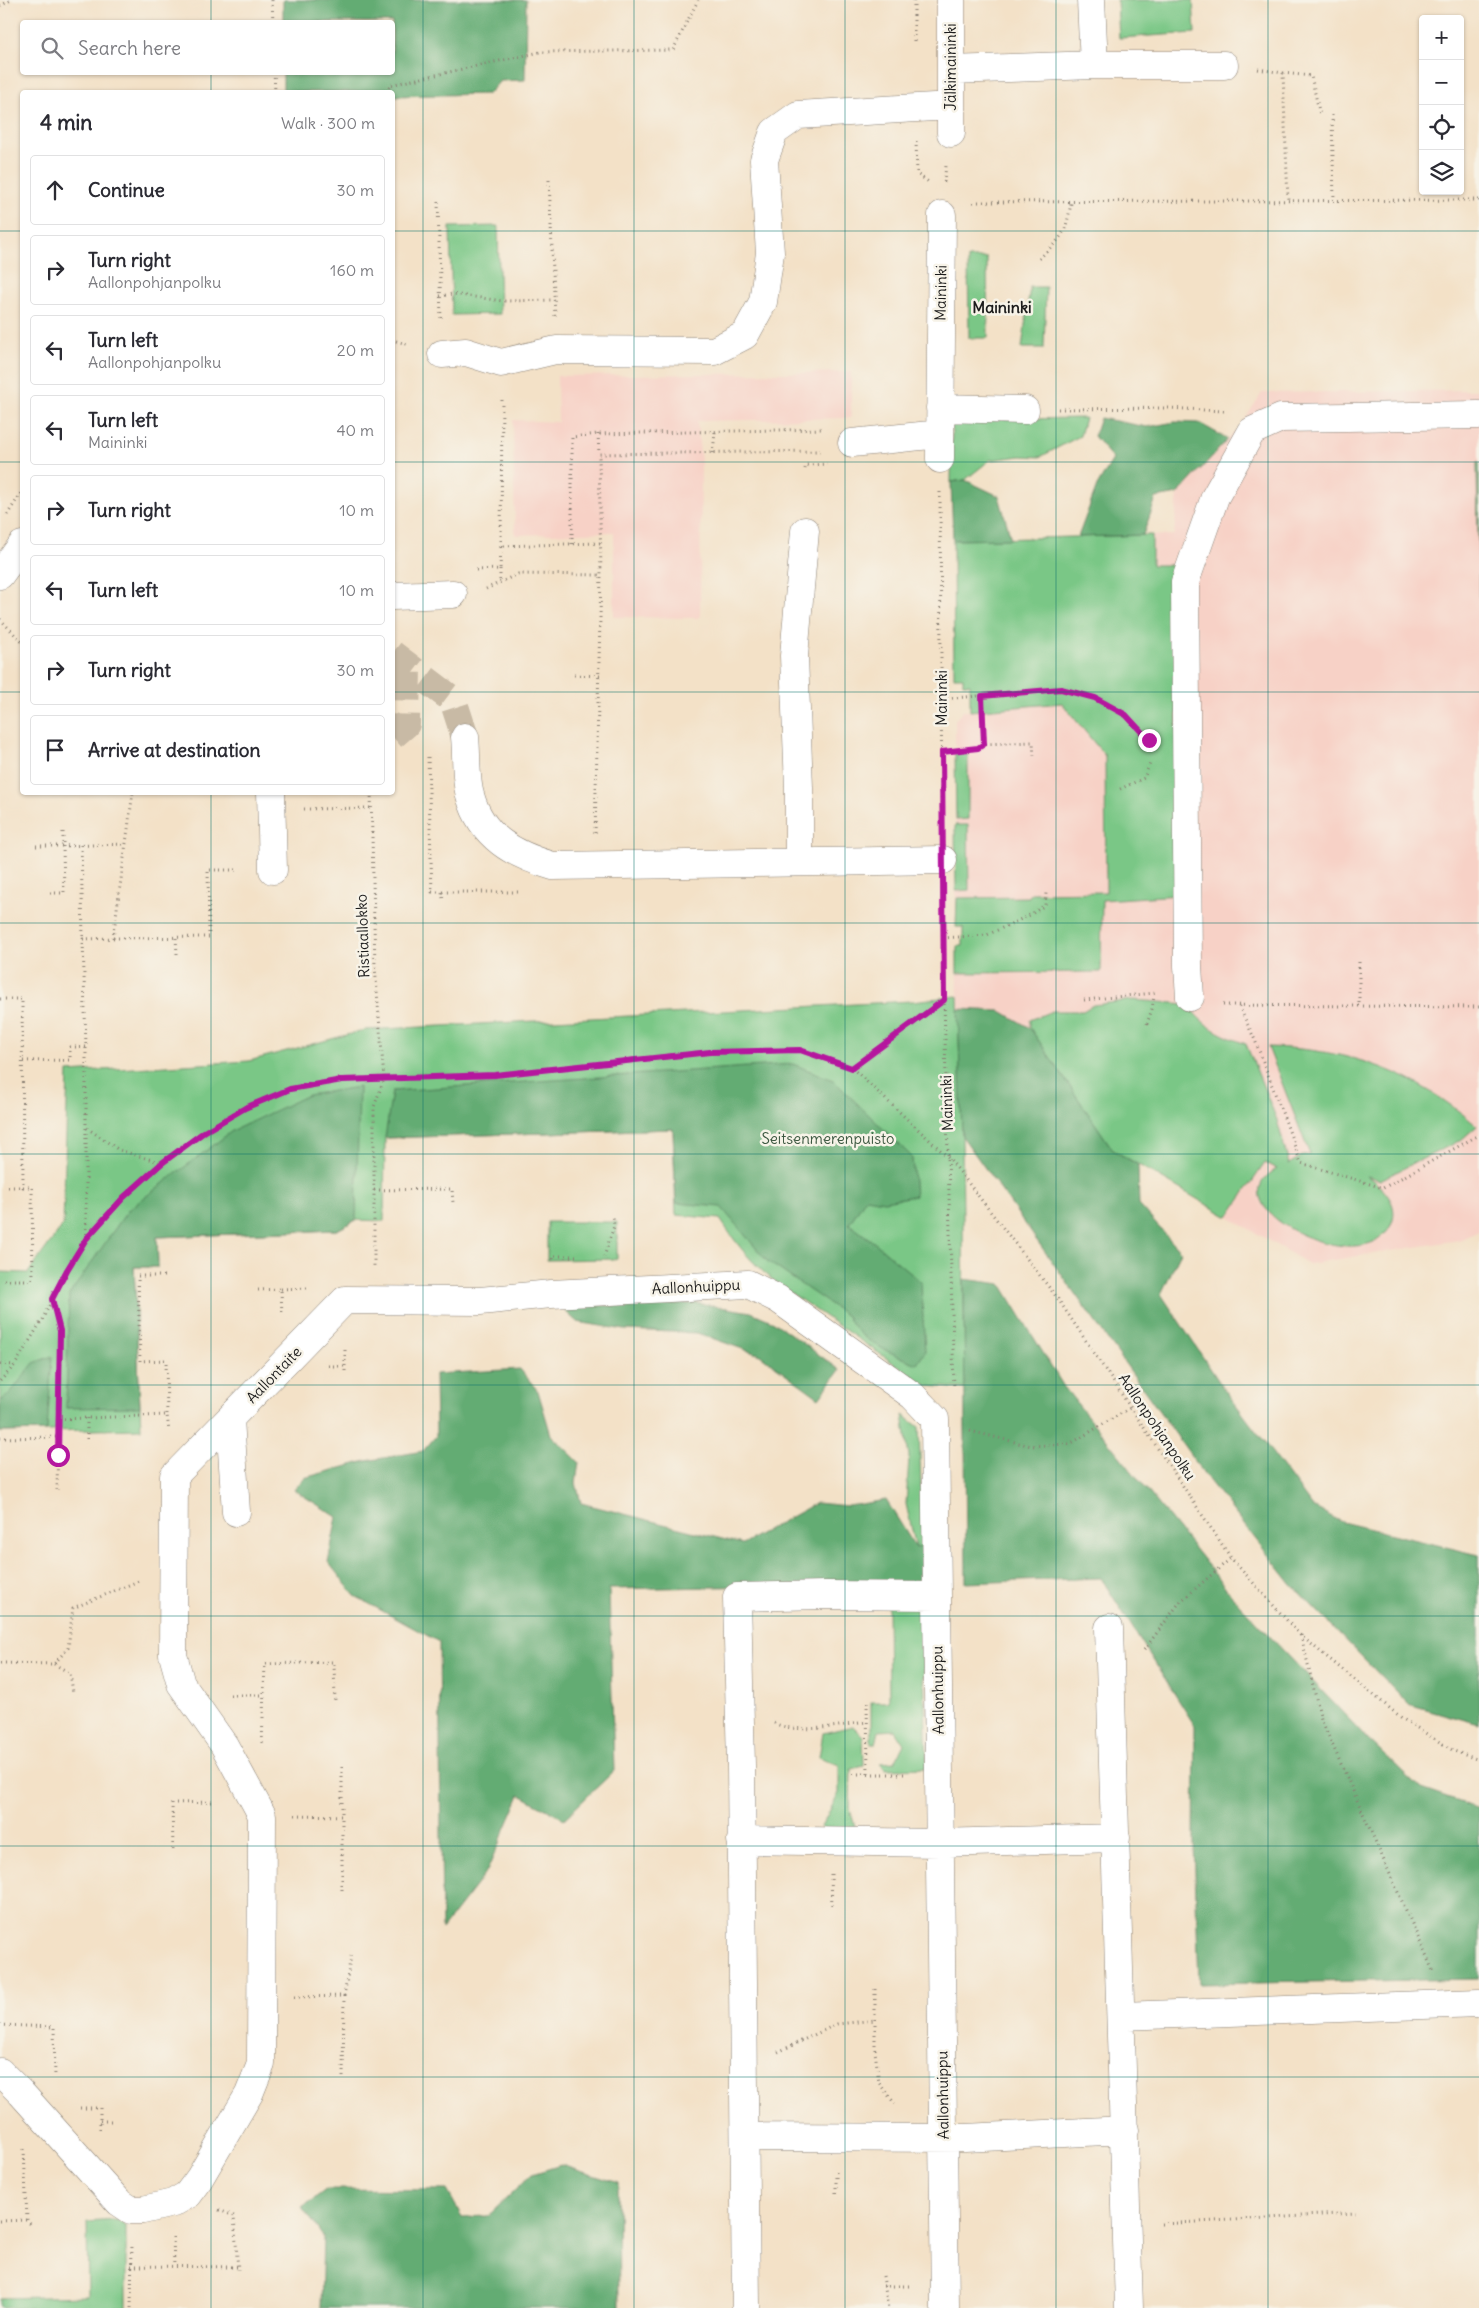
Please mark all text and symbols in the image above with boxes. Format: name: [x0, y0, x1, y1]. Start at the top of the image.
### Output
map controls: [1419, 15, 1464, 195]
button: +: [1419, 15, 1464, 60]
search box: [20, 20, 395, 75]
street label: Jälkimaininki: [941, 23, 960, 111]
icon: search: [38, 34, 66, 62]
text: Search here: [78, 36, 181, 60]
button: −: [1419, 60, 1464, 105]
button: locate: [1419, 105, 1464, 150]
text: 4 min: [40, 109, 92, 136]
text: Walk · 300 m: [281, 113, 375, 133]
button: layers: [1419, 150, 1464, 195]
icon: ahead: [41, 176, 69, 204]
text: Continue: [88, 178, 165, 202]
text: 30 m: [337, 180, 374, 200]
text: Turn right: [88, 248, 171, 272]
icon: right: [41, 256, 69, 284]
text: 160 m: [330, 260, 374, 280]
street label: Maininki: [931, 265, 950, 321]
text: Aallonpohjanpolku: [88, 272, 221, 292]
district label: Maininki: [972, 297, 1032, 317]
text: Turn left: [88, 328, 158, 352]
icon: left: [41, 336, 69, 364]
text: 20 m: [337, 340, 374, 360]
text: Aallonpohjanpolku: [88, 352, 221, 372]
text: Turn left: [88, 408, 158, 432]
icon: left: [41, 416, 69, 444]
text: 40 m: [336, 420, 374, 440]
text: Maininki: [88, 432, 147, 452]
icon: right: [41, 496, 69, 524]
text: Turn right: [88, 498, 171, 522]
text: 10 m: [339, 500, 374, 520]
icon: left: [41, 576, 69, 604]
text: Turn left: [88, 578, 158, 602]
text: 10 m: [339, 580, 374, 600]
icon: right: [41, 656, 69, 684]
text: Turn right: [88, 658, 171, 682]
text: 30 m: [337, 660, 374, 680]
street label: Maininki: [932, 670, 951, 726]
route end: [1138, 729, 1161, 752]
icon: arrive: [41, 736, 69, 764]
text: Arrive at destination: [88, 738, 261, 762]
street label: Ristiaallokko: [352, 894, 373, 978]
street label: Maininki: [936, 1075, 957, 1131]
park label: Seitsenmerenpuisto: [761, 1129, 895, 1148]
street label: Aallonhuippu: [651, 1275, 741, 1298]
street label: Aallontaite: [242, 1342, 305, 1407]
street label: Aallonpohjanpolku: [1115, 1370, 1200, 1484]
route start: [47, 1444, 70, 1467]
street label: Aallonhuippu: [927, 1645, 948, 1734]
street label: Aallonhuippu: [932, 2050, 953, 2139]

